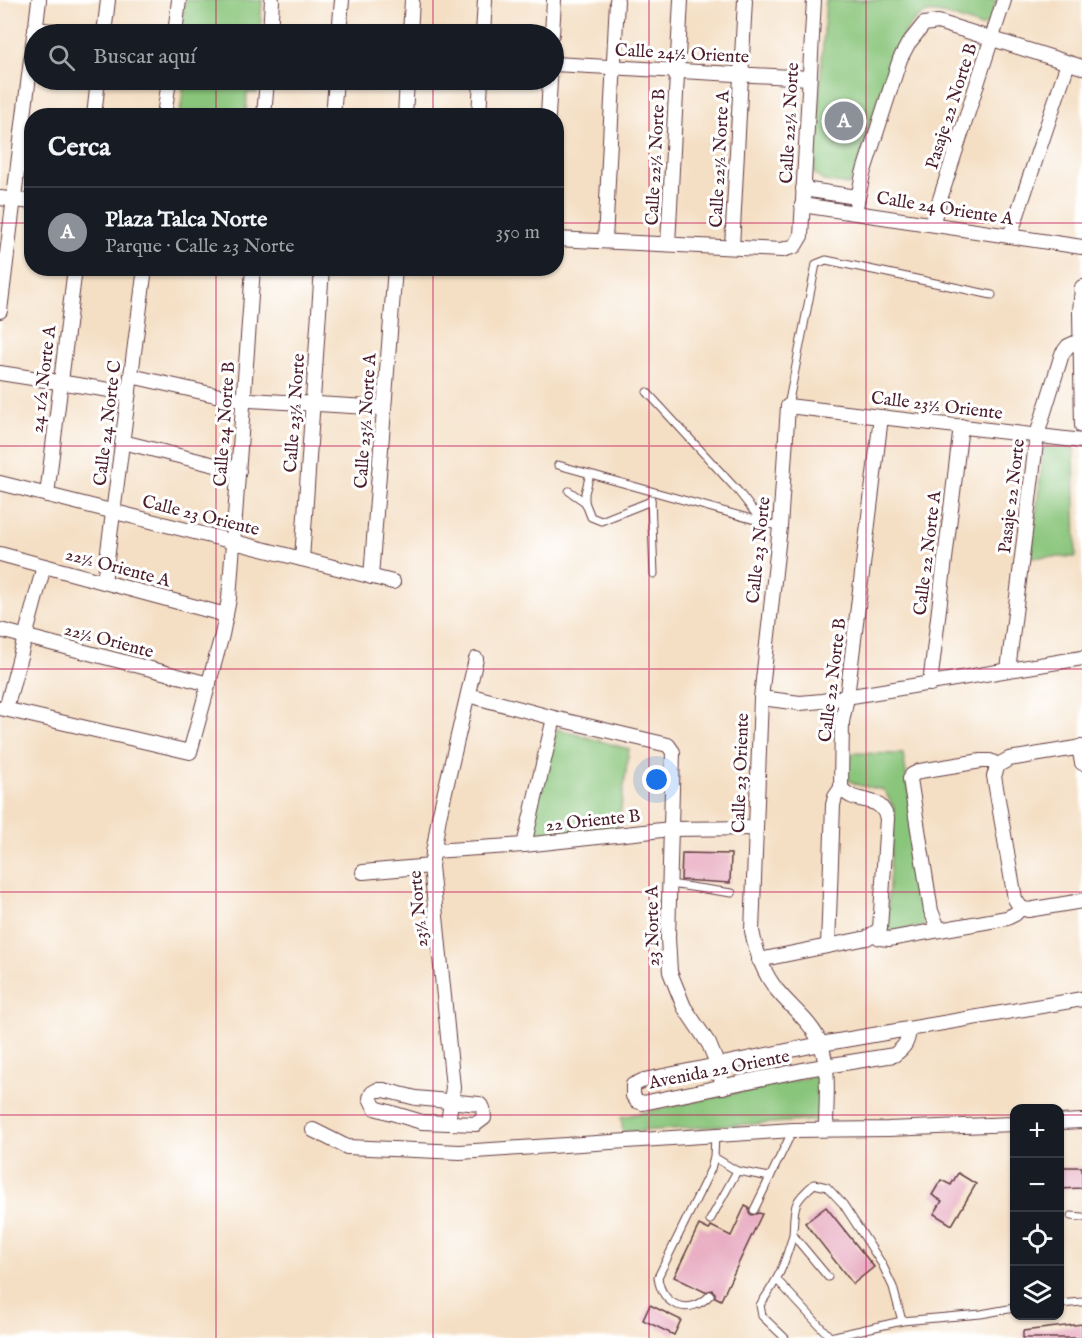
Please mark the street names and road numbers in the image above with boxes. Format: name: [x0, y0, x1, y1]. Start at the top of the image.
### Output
street label: Calle 24½ Oriente: [614, 39, 750, 70]
street label: Pasaje 22 Norte B: [921, 40, 984, 172]
street label: Calle 22½ Norte: [776, 62, 805, 184]
street label: Calle 22½ Norte B: [641, 88, 672, 226]
street label: Calle 22½ Norte A: [705, 89, 736, 228]
street label: Calle 24 Oriente A: [875, 187, 1016, 232]
street label: 24 1/2 Norte A: [26, 323, 63, 434]
street label: Calle 23½ Norte A: [350, 352, 383, 490]
street label: Calle 23½ Norte: [280, 353, 311, 474]
street label: Calle 24 Norte C: [89, 359, 128, 487]
street label: Calle 24 Norte B: [210, 361, 241, 487]
street label: Calle 23½ Oriente: [870, 387, 1004, 426]
street label: Pasaje 22 Norte: [994, 438, 1031, 555]
street label: Calle 22 Norte A: [909, 489, 948, 617]
street label: Calle 23 Oriente: [140, 491, 262, 542]
street label: Calle 23 Norte: [742, 496, 777, 605]
street label: 22½ Oriente A: [63, 543, 173, 594]
street label: Calle 22 Norte B: [814, 617, 853, 744]
street label: 22½ Oriente: [61, 619, 156, 664]
street label: Calle 23 Oriente: [728, 713, 755, 834]
street label: 22 Oriente B: [545, 805, 642, 838]
street label: 23½ Norte: [405, 870, 434, 948]
street label: 23 Norte A: [641, 884, 666, 967]
street label: Avenida 22 Oriente: [646, 1046, 792, 1096]

